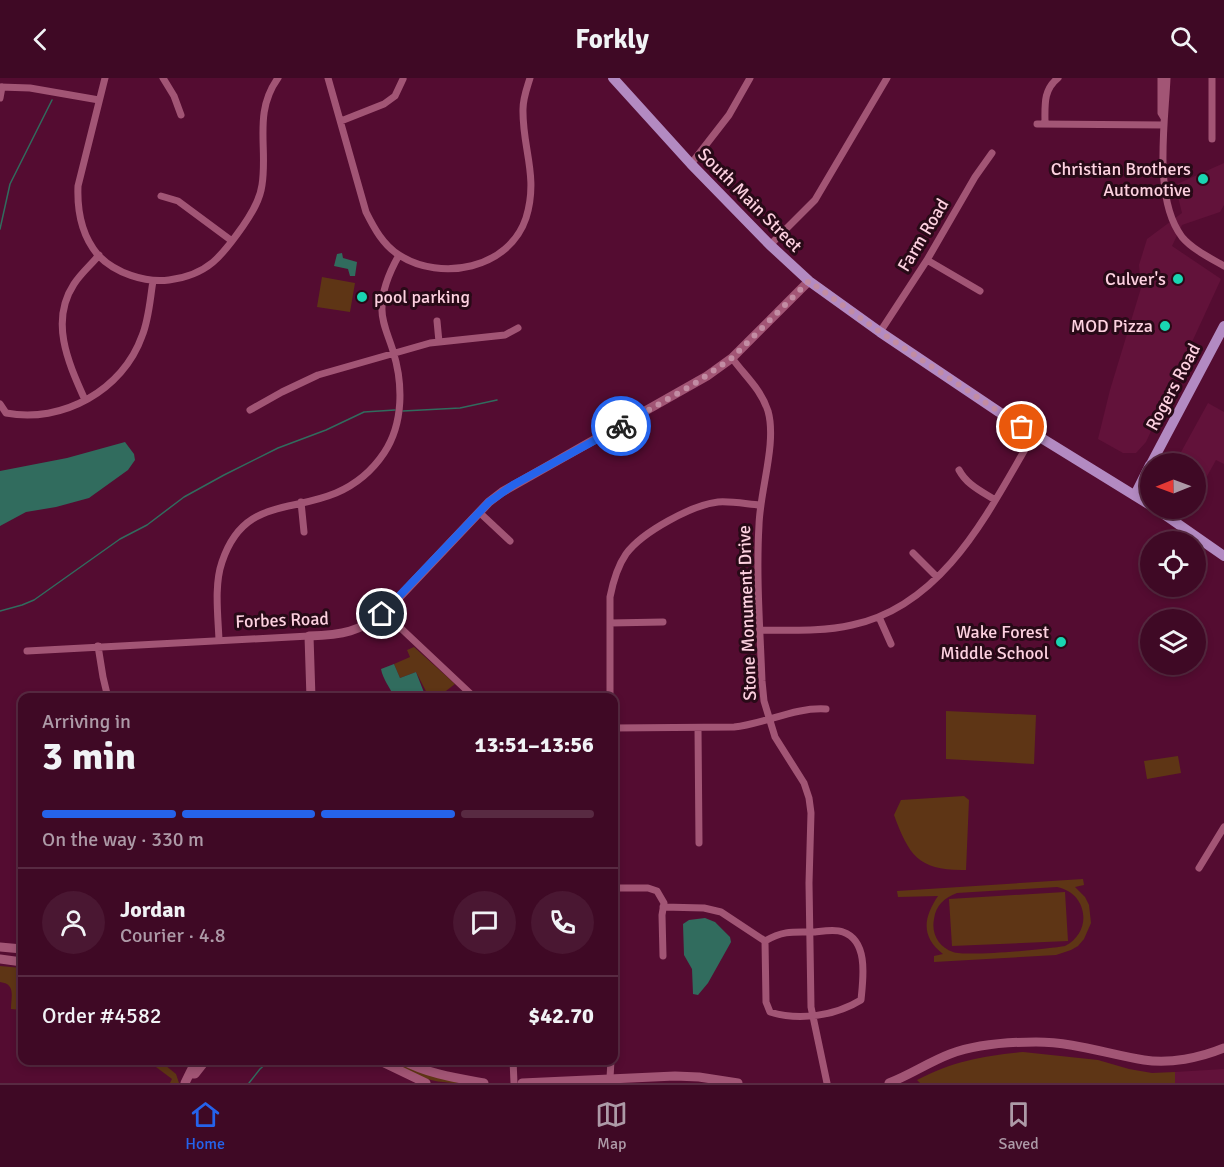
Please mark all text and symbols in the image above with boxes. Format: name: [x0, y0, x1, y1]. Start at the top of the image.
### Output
icon: back: [24, 23, 57, 56]
text: Forkly: [575, 23, 649, 56]
icon: search: [1167, 23, 1200, 56]
street label: South Main Street: [693, 143, 807, 257]
place label: Christian Brothers Automotive: [1051, 158, 1191, 201]
marker: Christian Brothers Automotive: [1196, 172, 1210, 186]
street label: Farm Road: [893, 194, 953, 276]
place label: Culver's: [1105, 268, 1166, 290]
marker: Culver's: [1171, 272, 1185, 286]
place label: pool parking: [374, 286, 470, 308]
marker: pool parking: [355, 290, 369, 304]
place label: MOD Pizza: [1071, 315, 1153, 337]
marker: MOD Pizza: [1158, 319, 1172, 333]
street label: Rogers Road: [1141, 340, 1205, 434]
courier: [591, 396, 651, 456]
pin: [996, 401, 1047, 452]
icon: bike: [605, 410, 638, 443]
icon: bag: [1005, 410, 1038, 443]
north arrow: [1140, 453, 1206, 519]
map controls: [1140, 453, 1206, 675]
street label: Stone Monument Drive: [733, 525, 761, 701]
button: locate: [1140, 531, 1206, 597]
pin: [356, 588, 407, 639]
icon: home: [365, 597, 398, 630]
street label: Forbes Road: [235, 607, 329, 633]
button: layers: [1140, 609, 1206, 675]
place label: Wake Forest Middle School: [940, 621, 1049, 664]
marker: Wake Forest Middle School: [1054, 635, 1068, 649]
text: Arriving in: [42, 709, 131, 734]
text: 13:51–13:56: [475, 731, 594, 758]
text: 3 min: [42, 732, 136, 780]
text: On the way · 330 m: [42, 827, 204, 852]
button: person: [42, 891, 105, 954]
button: chat: [453, 891, 516, 954]
button: phone: [531, 891, 594, 954]
text: Jordan: [120, 896, 186, 923]
text: Courier · 4.8: [120, 923, 226, 948]
text: Order #4582: [42, 1002, 162, 1029]
text: $42.70: [528, 1002, 594, 1029]
tab: Home: [185, 1098, 225, 1154]
tab: Map: [595, 1098, 628, 1154]
tab: Saved: [999, 1098, 1039, 1154]

